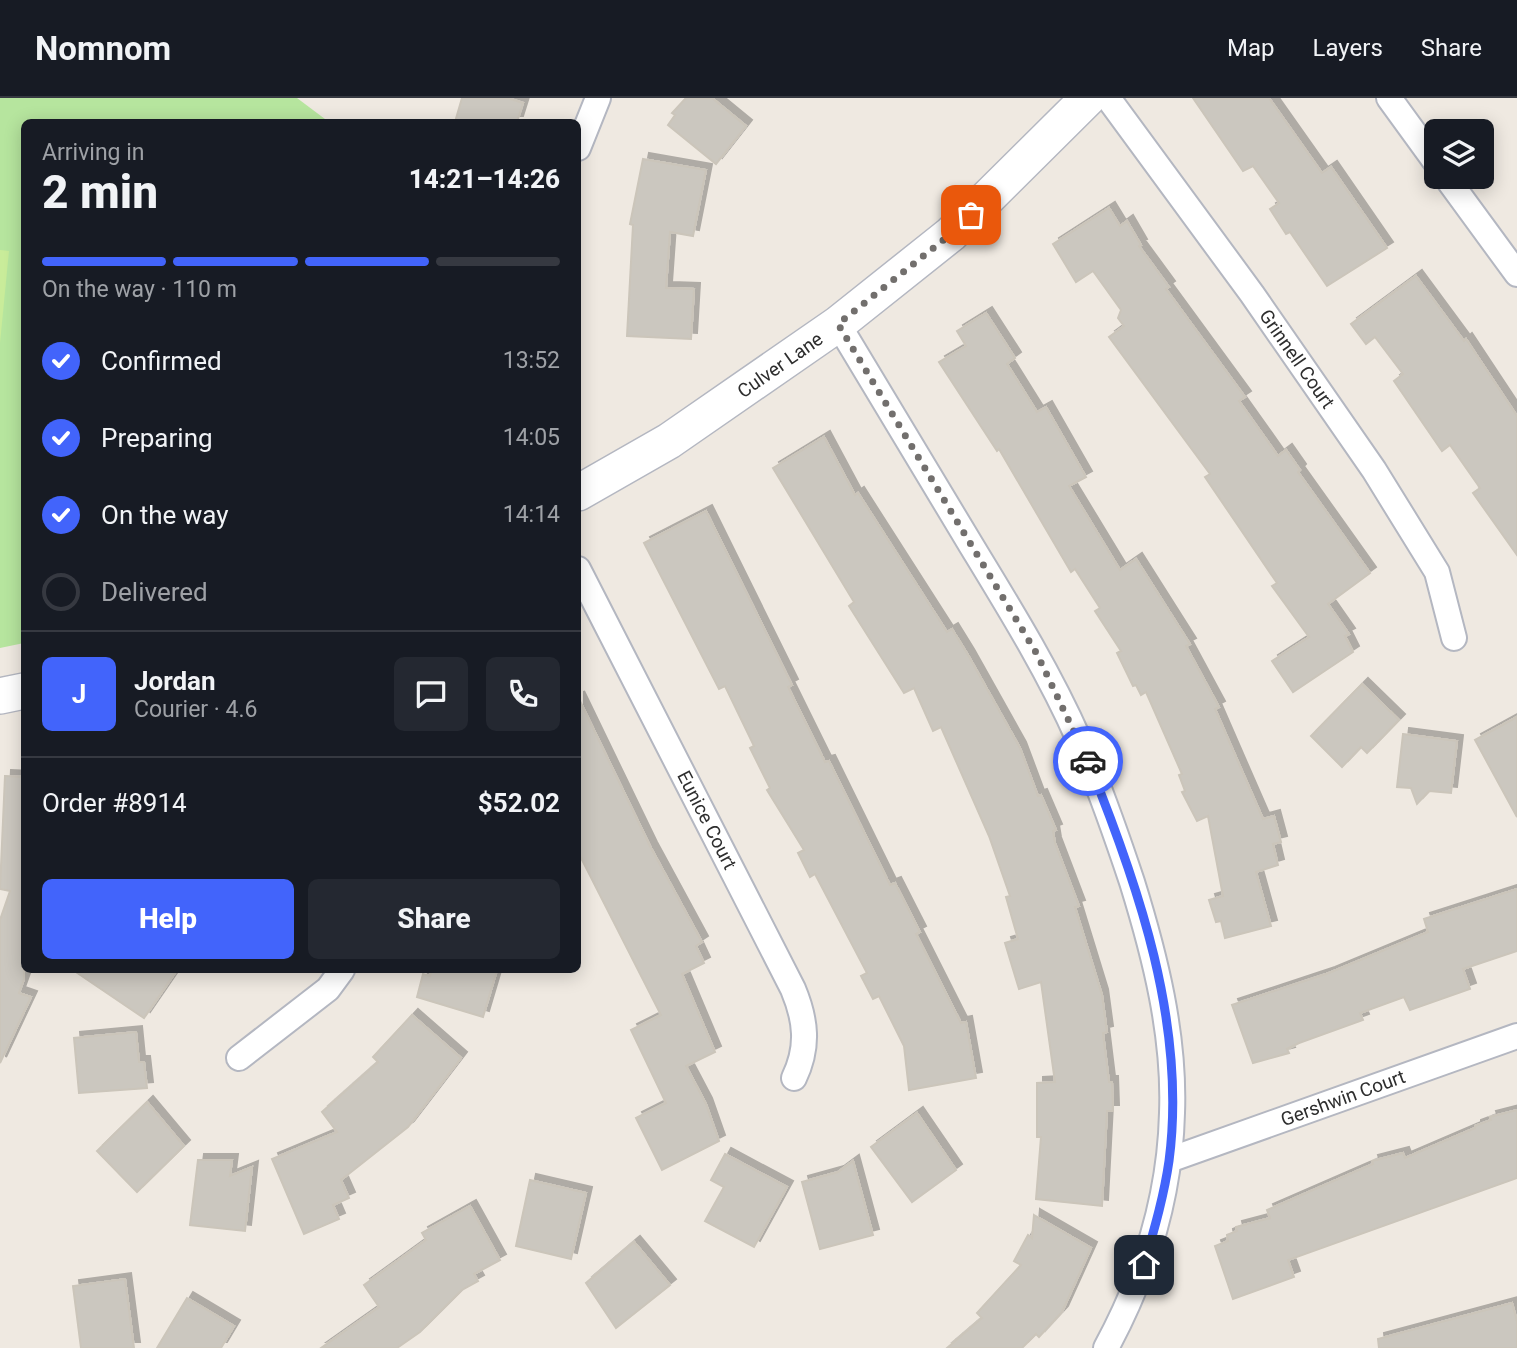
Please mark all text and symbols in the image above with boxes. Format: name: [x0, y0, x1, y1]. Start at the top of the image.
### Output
text: Nomnom: [35, 29, 171, 68]
text: Map: [1227, 34, 1275, 62]
text: Layers: [1313, 34, 1383, 62]
text: Share: [1421, 34, 1482, 62]
map controls: [1424, 119, 1494, 189]
button: layers: [1424, 119, 1494, 189]
text: Arriving in: [42, 139, 145, 166]
text: 14:21–14:26: [409, 164, 560, 194]
text: 2 min: [42, 165, 158, 219]
pin: [941, 185, 1001, 245]
icon: bag: [952, 196, 990, 234]
text: On the way · 110 m: [42, 276, 237, 303]
street label: Grinnell Court: [1254, 305, 1340, 413]
street label: Culver Lane: [733, 327, 827, 403]
icon: check: [42, 342, 80, 380]
text: Confirmed: [101, 346, 222, 376]
text: 13:52: [503, 347, 560, 374]
icon: check: [42, 419, 80, 457]
text: Preparing: [101, 423, 213, 453]
text: 14:05: [503, 424, 560, 451]
icon: check: [42, 496, 80, 534]
text: On the way: [101, 500, 229, 530]
text: 14:14: [503, 501, 560, 528]
text: Delivered: [101, 577, 208, 607]
button: chat: [394, 657, 468, 731]
button: phone: [486, 657, 560, 731]
text: Jordan: [134, 666, 216, 696]
text: J: [72, 679, 86, 709]
text: Courier · 4.6: [134, 696, 257, 723]
courier: [1053, 726, 1123, 796]
icon: car: [1069, 742, 1107, 780]
street label: Eunice Court: [672, 767, 742, 873]
text: Order #8914: [42, 788, 187, 818]
text: $52.02: [478, 788, 560, 818]
button: Help: [42, 879, 294, 959]
button: Share: [308, 879, 560, 959]
street label: Gershwin Court: [1278, 1065, 1408, 1131]
pin: [1114, 1235, 1174, 1295]
icon: home: [1125, 1246, 1163, 1284]

